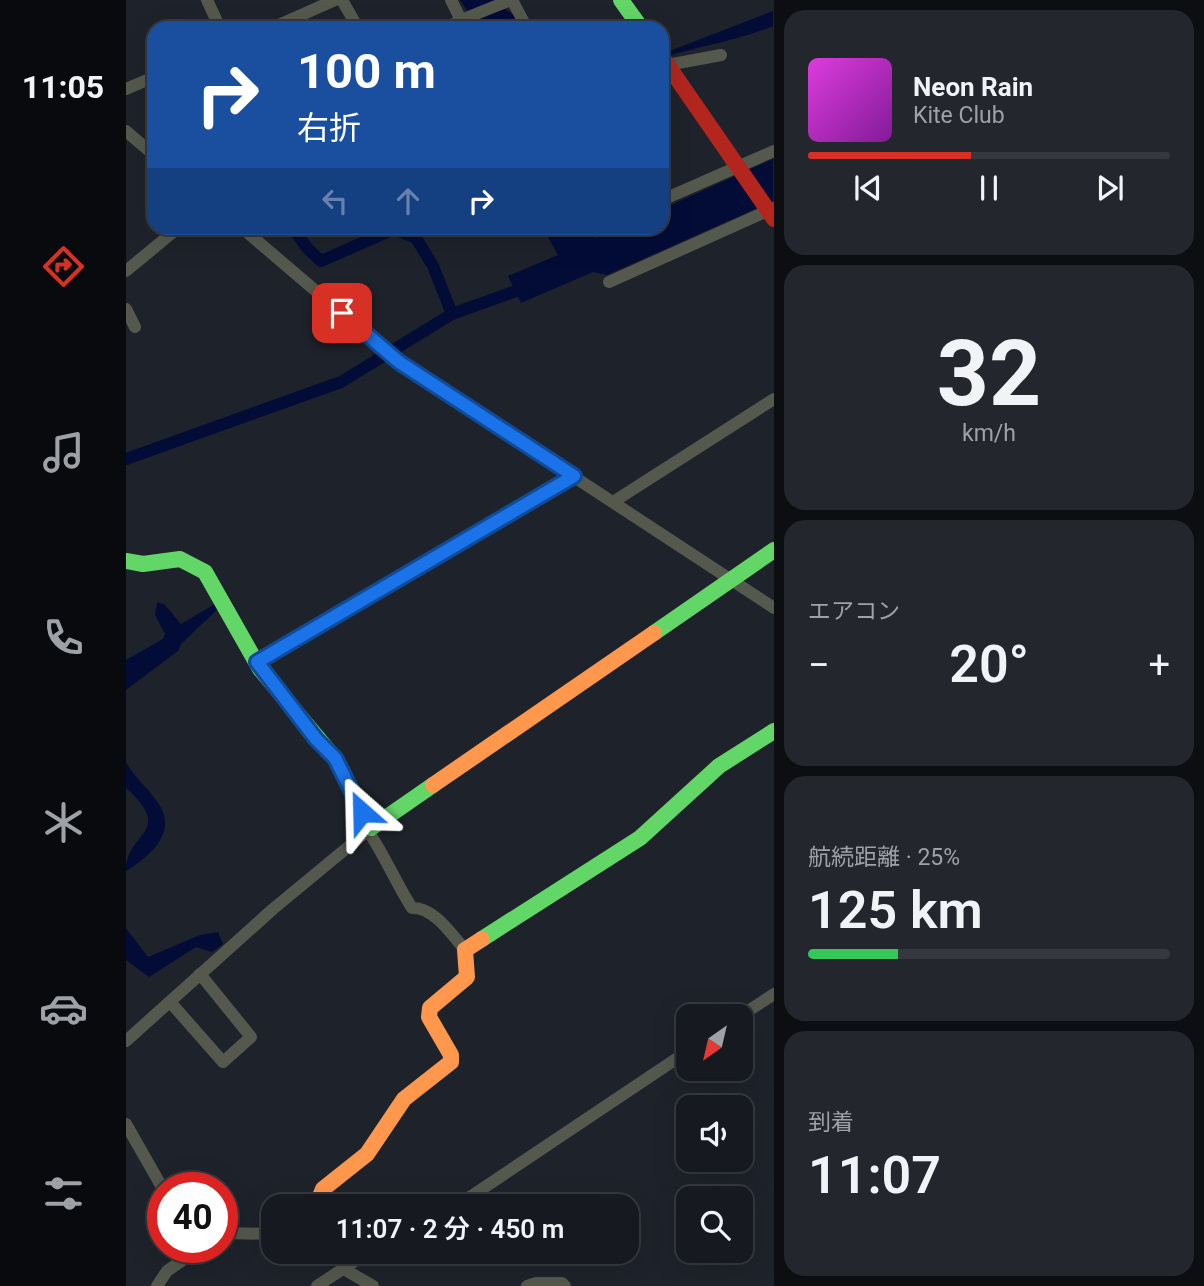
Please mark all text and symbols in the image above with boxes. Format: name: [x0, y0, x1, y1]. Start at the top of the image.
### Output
text: 100 m: [297, 43, 436, 100]
icon: right: [182, 49, 273, 140]
text: 11:05: [22, 68, 104, 106]
text: Neon Rain: [913, 72, 1033, 102]
text: Kite Club: [913, 102, 1005, 129]
text: 右折: [297, 109, 361, 147]
icon: previous: [849, 169, 887, 207]
icon: pause: [970, 169, 1008, 207]
icon: next: [1091, 169, 1129, 207]
icon: left: [316, 182, 354, 220]
icon: ahead: [389, 182, 427, 220]
icon: right: [462, 182, 500, 220]
icon: directions: [39, 242, 88, 291]
pin: [312, 283, 372, 343]
icon: arrive: [323, 294, 361, 332]
text: 32: [937, 321, 1041, 427]
text: km/h: [962, 420, 1016, 447]
icon: music: [39, 428, 88, 477]
text: エアコン: [808, 598, 900, 625]
icon: phone: [39, 613, 88, 662]
text: 20°: [949, 634, 1029, 695]
text: −: [808, 643, 830, 687]
text: +: [1148, 643, 1170, 687]
position arrow: [325, 775, 399, 849]
icon: climate: [39, 798, 88, 847]
text: 航続距離 · 25%: [808, 844, 960, 871]
text: 125 km: [808, 880, 983, 941]
icon: car: [39, 984, 88, 1033]
north arrow: [676, 1004, 752, 1082]
map controls: [676, 1004, 753, 1263]
button: sound: [676, 1095, 753, 1172]
text: 到着: [808, 1109, 854, 1136]
text: 11:07: [808, 1145, 941, 1206]
icon: filters: [39, 1169, 88, 1218]
speed limit sign: 40: [147, 1172, 238, 1263]
button: search: [676, 1186, 753, 1263]
text: 11:07 · 2 分 · 450 m: [336, 1214, 564, 1244]

